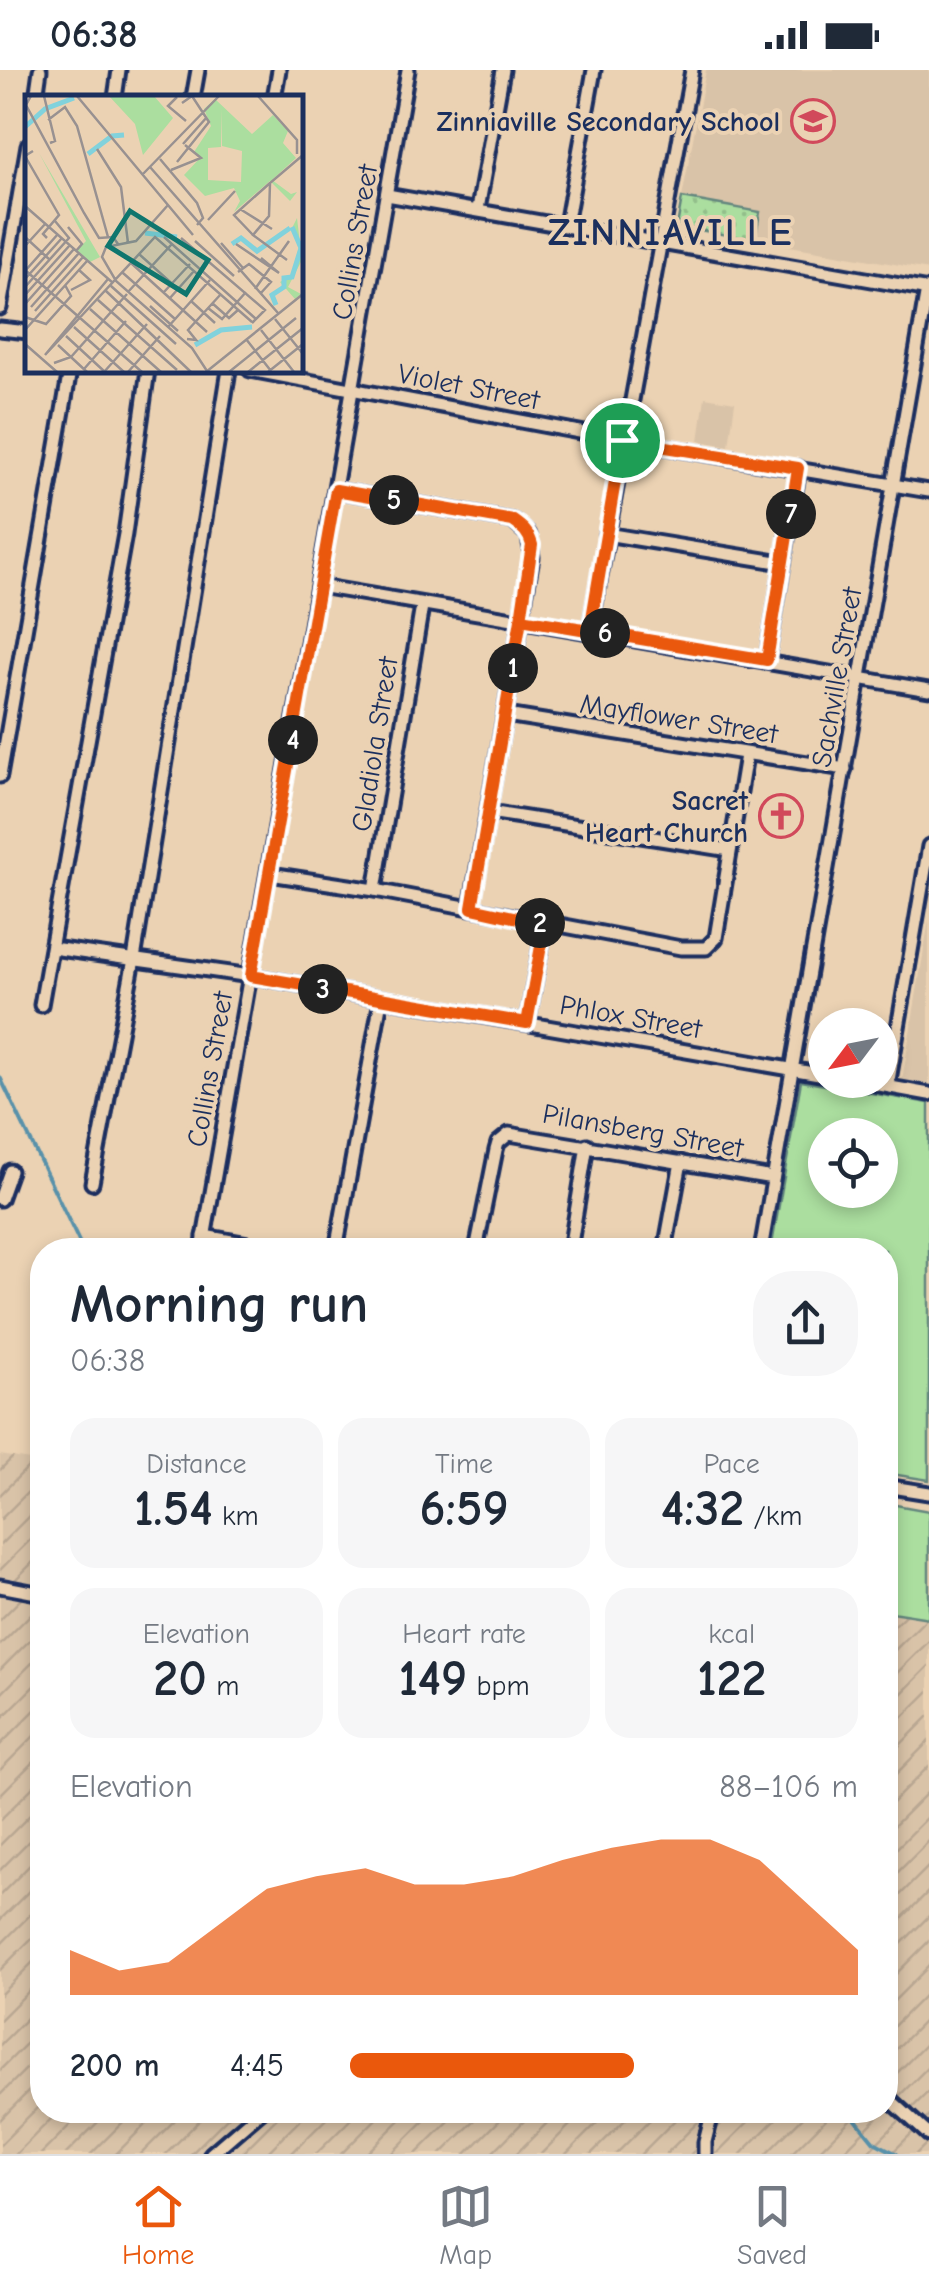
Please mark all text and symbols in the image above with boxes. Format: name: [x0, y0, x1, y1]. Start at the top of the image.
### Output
text: 06:38: [50, 13, 138, 57]
inset map: [25, 95, 302, 372]
school or university icon: Zinniaville Secondary School: [790, 98, 836, 144]
place label: Zinniaville Secondary School: [436, 106, 780, 138]
street label: Collins Street: [326, 161, 385, 322]
district label: ZINNIAVILLE: [548, 211, 794, 255]
street label: Violet Street: [395, 358, 543, 417]
pin: [580, 398, 665, 483]
icon: arrive: [595, 413, 650, 468]
pin: 5: [369, 475, 419, 525]
text: 5: [387, 484, 401, 516]
pin: 7: [766, 489, 816, 539]
text: 7: [785, 498, 797, 530]
street label: Sachville Street: [805, 584, 869, 770]
pin: 6: [580, 608, 630, 658]
text: 6: [598, 617, 612, 649]
pin: 1: [488, 643, 538, 693]
text: 1: [507, 652, 519, 684]
street label: Gladiola Street: [345, 653, 405, 834]
street label: Mayflower Street: [578, 688, 781, 751]
pin: 4: [268, 715, 318, 765]
text: 4: [286, 724, 300, 756]
place label: Sacret Heart Church: [585, 785, 749, 849]
church icon: Sacret Heart Church: [758, 793, 804, 839]
pin: 2: [515, 898, 565, 948]
text: 2: [533, 907, 547, 939]
pin: 3: [298, 964, 348, 1014]
text: 3: [316, 973, 330, 1005]
street label: Collins Street: [181, 988, 240, 1149]
street label: Phlox Street: [557, 989, 705, 1045]
north arrow: [808, 1008, 898, 1098]
map controls: [808, 1008, 898, 1208]
street label: Pilansberg Street: [540, 1098, 747, 1165]
button: locate: [808, 1118, 898, 1208]
button: share: [753, 1271, 858, 1376]
text: Morning run: [70, 1272, 368, 1336]
text: 06:38: [70, 1342, 145, 1379]
text: Distance: [146, 1448, 246, 1480]
text: Time: [435, 1448, 493, 1480]
text: Pace: [703, 1448, 760, 1480]
text: 1.54: [134, 1480, 213, 1538]
text: 6:59: [419, 1480, 509, 1538]
text: 4:32: [661, 1480, 744, 1538]
text: km: [213, 1500, 259, 1532]
text: /km: [744, 1500, 802, 1532]
text: Elevation: [143, 1618, 250, 1650]
text: Heart rate: [402, 1618, 526, 1650]
text: kcal: [708, 1618, 755, 1650]
text: 20: [153, 1650, 207, 1708]
text: 149: [398, 1650, 467, 1708]
text: 122: [697, 1650, 766, 1708]
text: m: [207, 1670, 239, 1702]
text: bpm: [467, 1670, 530, 1702]
text: Elevation: [70, 1768, 193, 1805]
text: 88–106 m: [719, 1768, 858, 1805]
text: 200 m: [70, 2047, 159, 2084]
text: 4:45: [230, 2047, 284, 2084]
tab: Home: [122, 2179, 194, 2271]
tab: Map: [438, 2179, 493, 2271]
tab: Saved: [737, 2179, 807, 2271]

